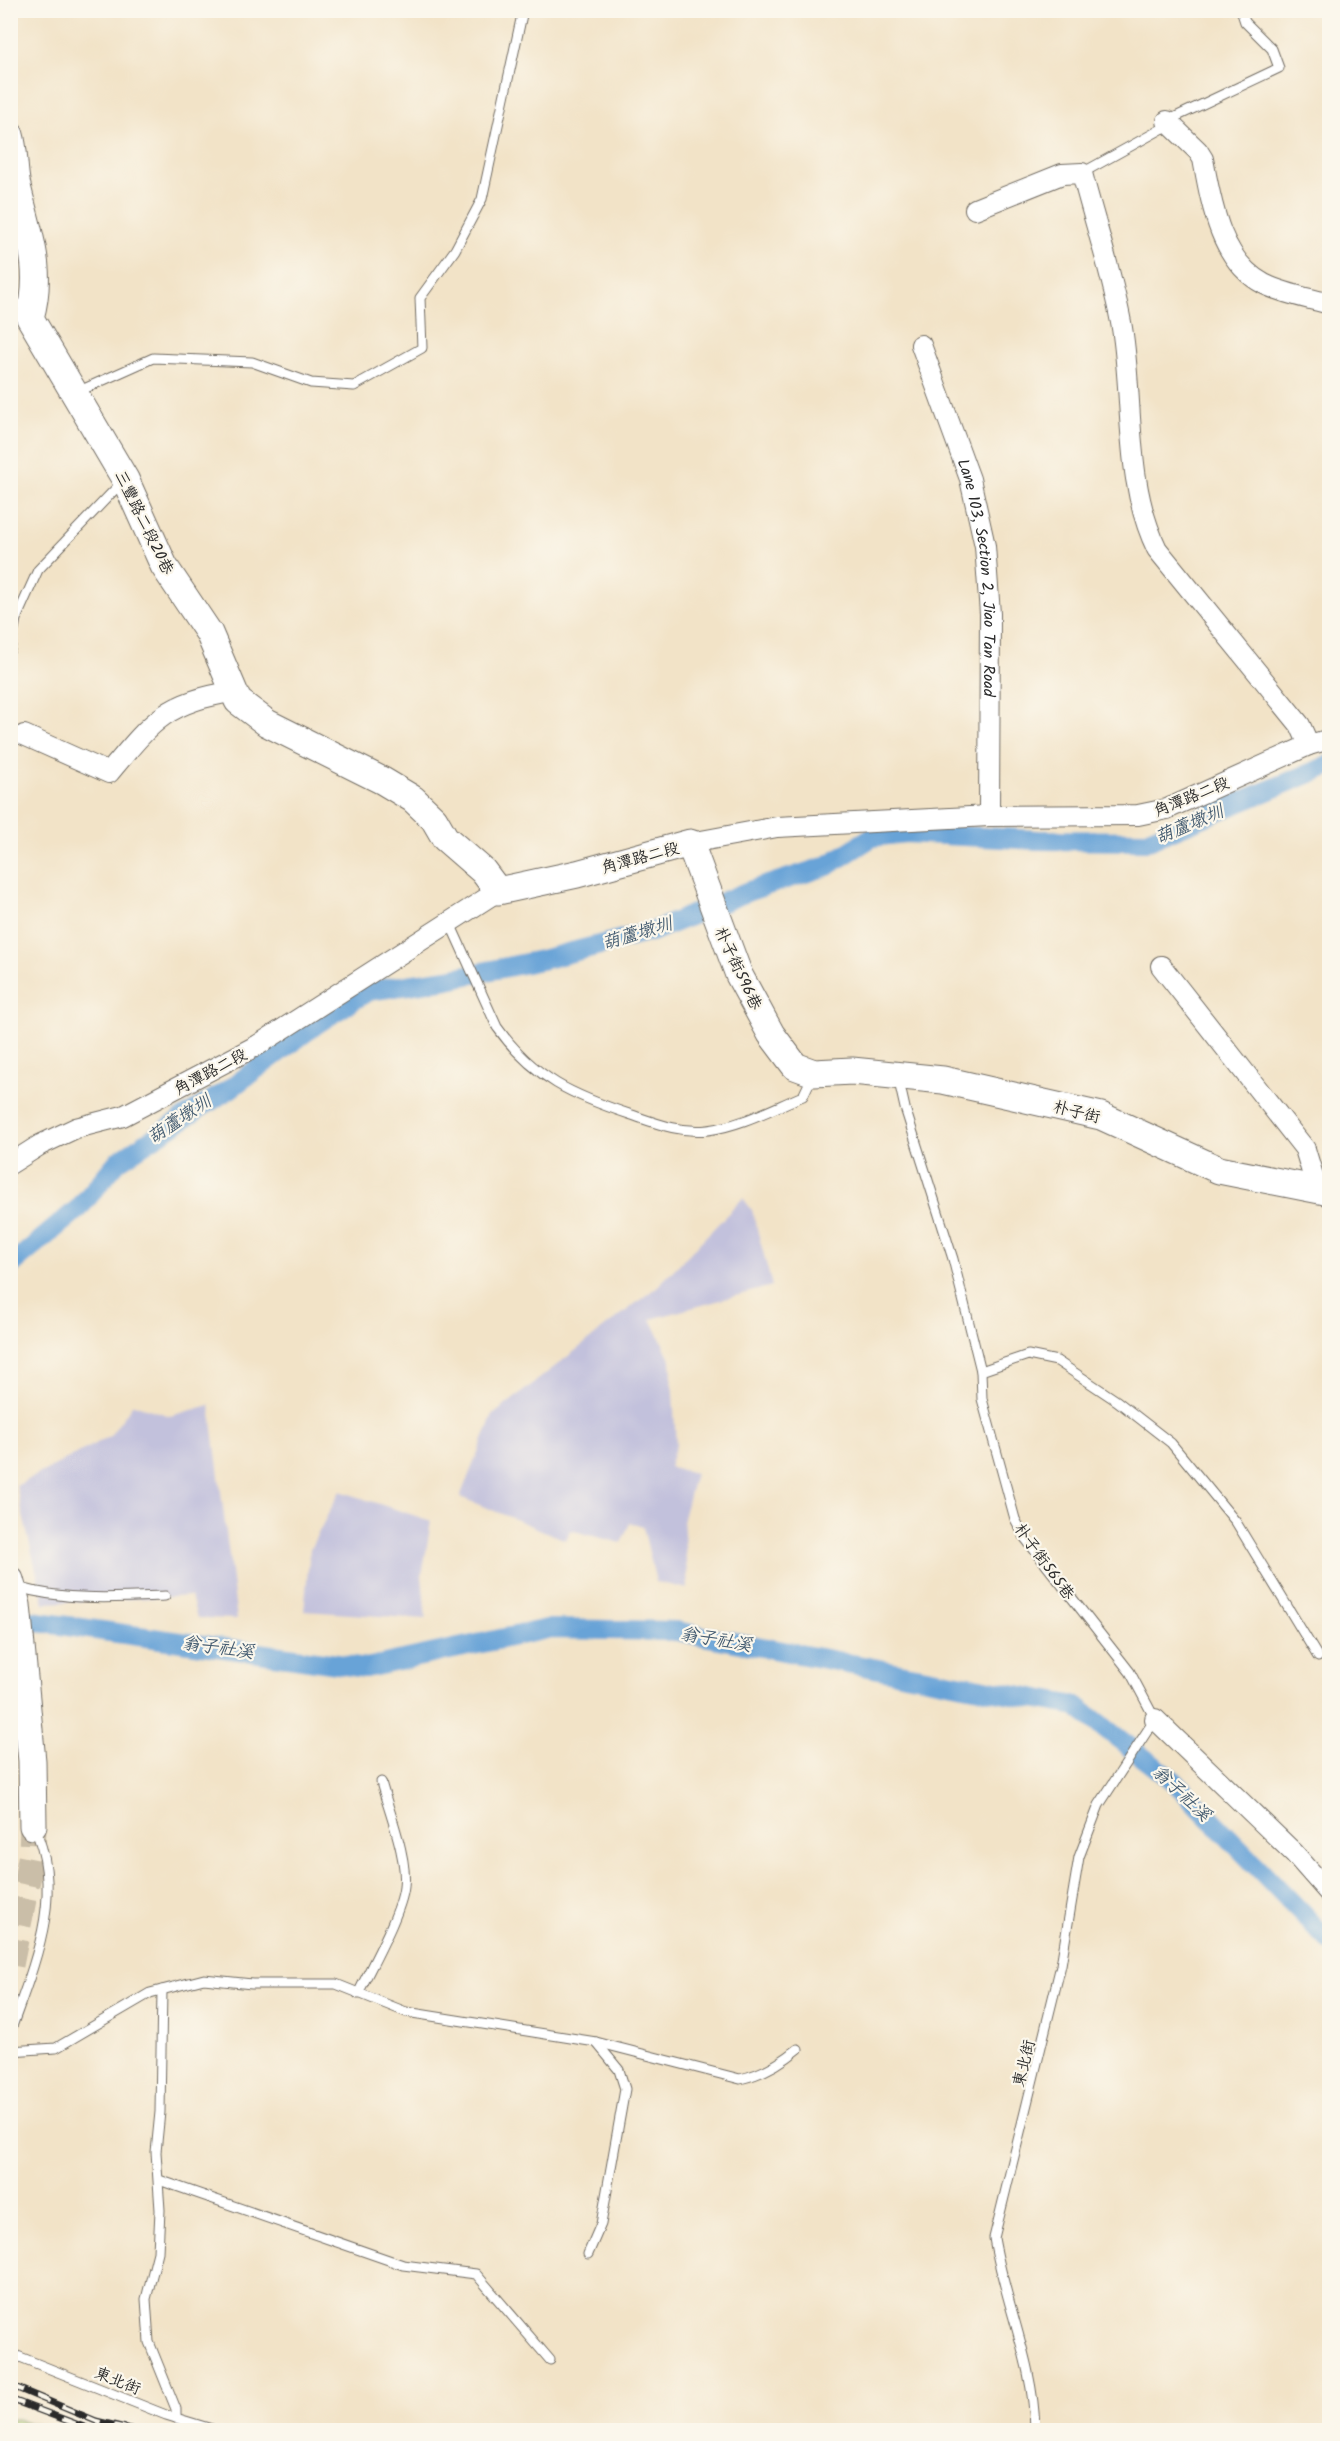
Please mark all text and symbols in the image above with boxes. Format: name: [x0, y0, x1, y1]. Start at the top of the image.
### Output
street label: Lane 103, Section 2, Jiao Tan Road: [950, 455, 1001, 698]
street label: 三豐路二段20巷: [108, 466, 180, 579]
street label: 角潭路二段: [1150, 771, 1233, 824]
water label: 葫蘆墩圳: [1151, 797, 1230, 853]
street label: 角潭路二段: [599, 836, 682, 881]
water label: 葫蘆墩圳: [599, 909, 678, 959]
street label: 朴子街596巷: [707, 923, 768, 1014]
street label: 角潭路二段: [170, 1043, 252, 1102]
water label: 葫蘆墩圳: [142, 1087, 219, 1152]
street label: 朴子街: [1050, 1095, 1103, 1130]
street label: 朴子街565巷: [1007, 1518, 1080, 1606]
water label: 翁子社溪: [678, 1620, 755, 1661]
water label: 翁子社溪: [180, 1629, 256, 1668]
water label: 翁子社溪: [1145, 1759, 1218, 1830]
street label: 東北街: [1007, 2037, 1042, 2090]
street label: 東北街: [90, 2361, 144, 2402]

